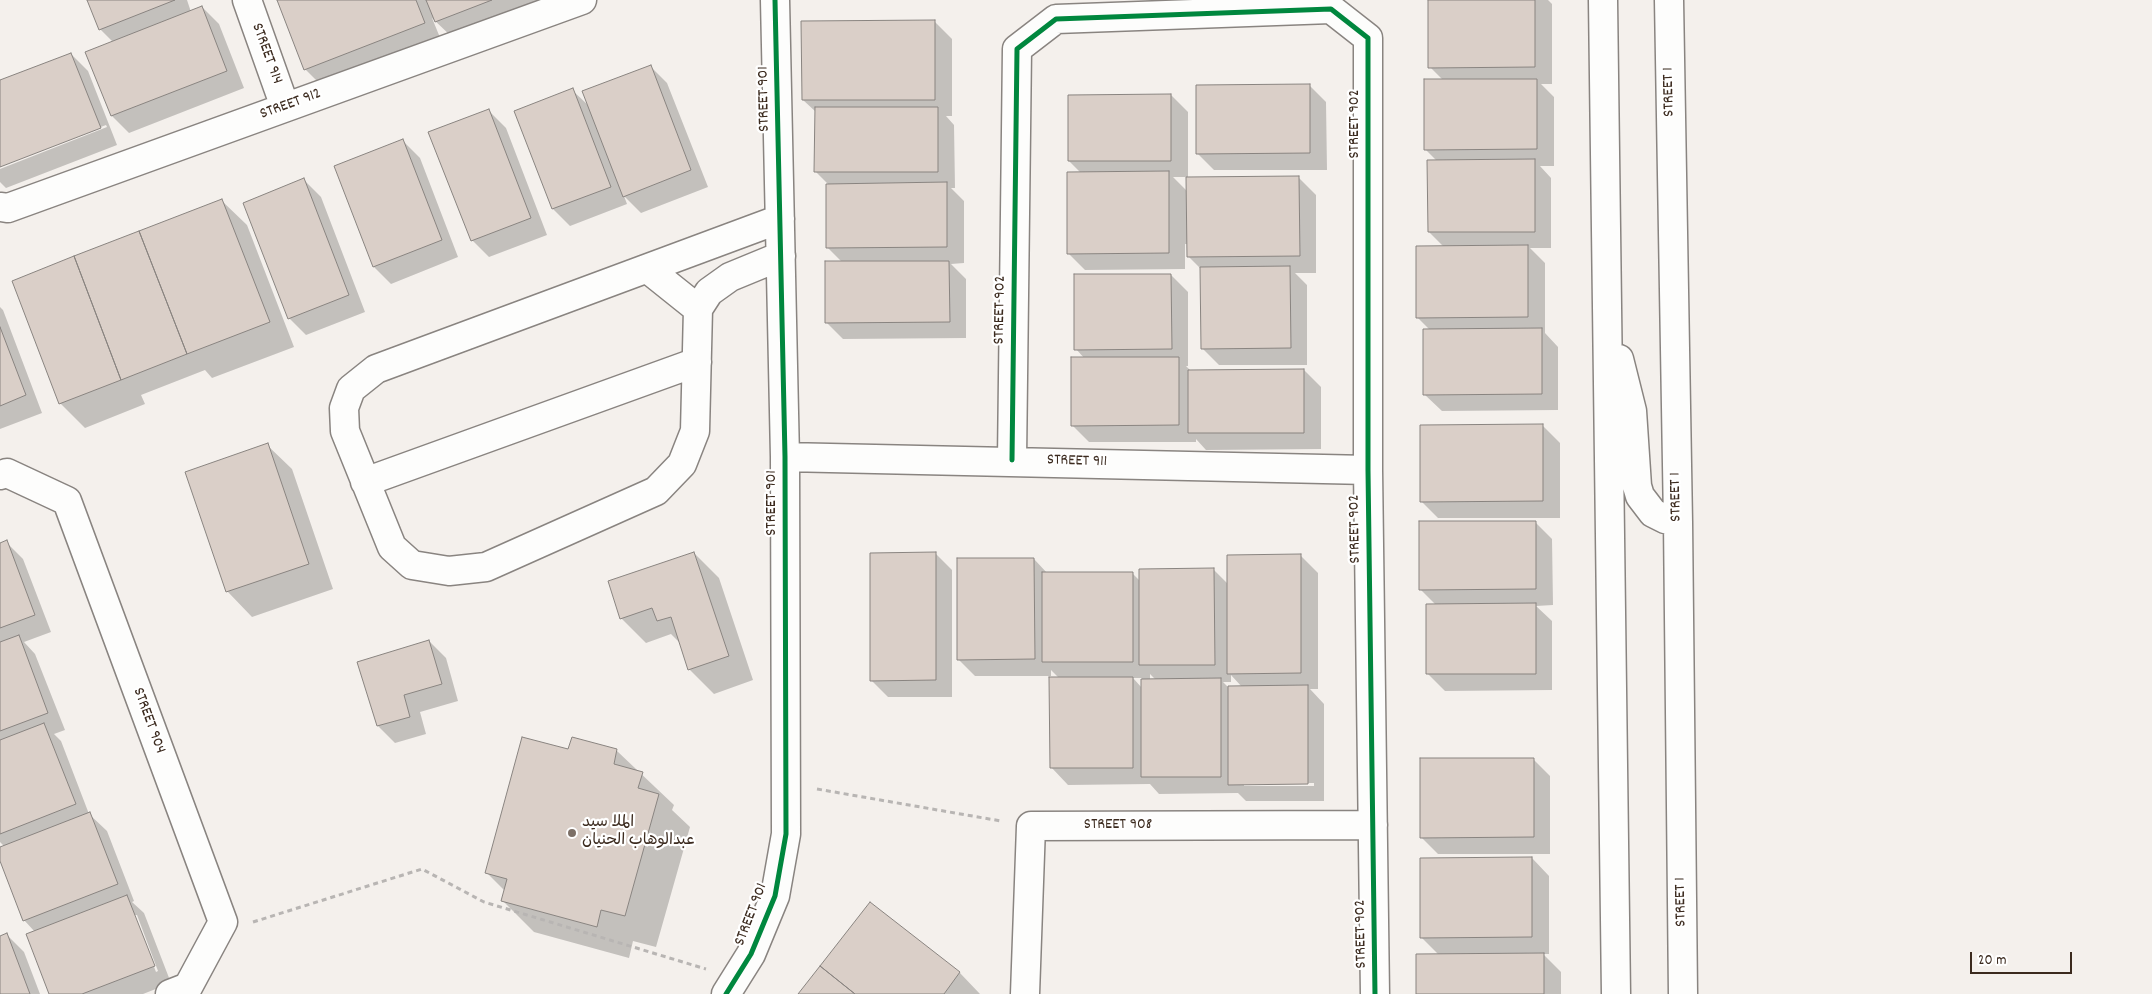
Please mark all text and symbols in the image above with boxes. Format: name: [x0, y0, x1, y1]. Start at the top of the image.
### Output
street label: STREET 914: [246, 21, 286, 87]
street label: STREET 901: [755, 66, 775, 132]
street label: STREET 1: [1660, 67, 1680, 117]
street label: STREET 912: [258, 85, 324, 125]
street label: STREET 902: [1346, 90, 1366, 158]
street label: STREET 902: [991, 275, 1011, 345]
street label: STREET 911: [1047, 451, 1107, 473]
street label: STREET 901: [763, 470, 783, 536]
street label: STREET 1: [1667, 472, 1687, 522]
street label: STREET 902: [1346, 494, 1366, 564]
street label: STREET 904: [127, 686, 169, 756]
place label: الملا سيد عبدالوهاب الحنيان: [582, 814, 695, 852]
street label: STREET 908: [1084, 816, 1152, 836]
marker: الملا سيد عبدالوهاب الحنيان: [566, 827, 578, 839]
street label: STREET 1: [1672, 877, 1692, 927]
street label: STREET 901: [731, 881, 773, 949]
street label: STREET 902: [1352, 899, 1372, 969]
scale bar: [1972, 942, 2074, 974]
text: 20 m: [1978, 950, 2006, 972]

